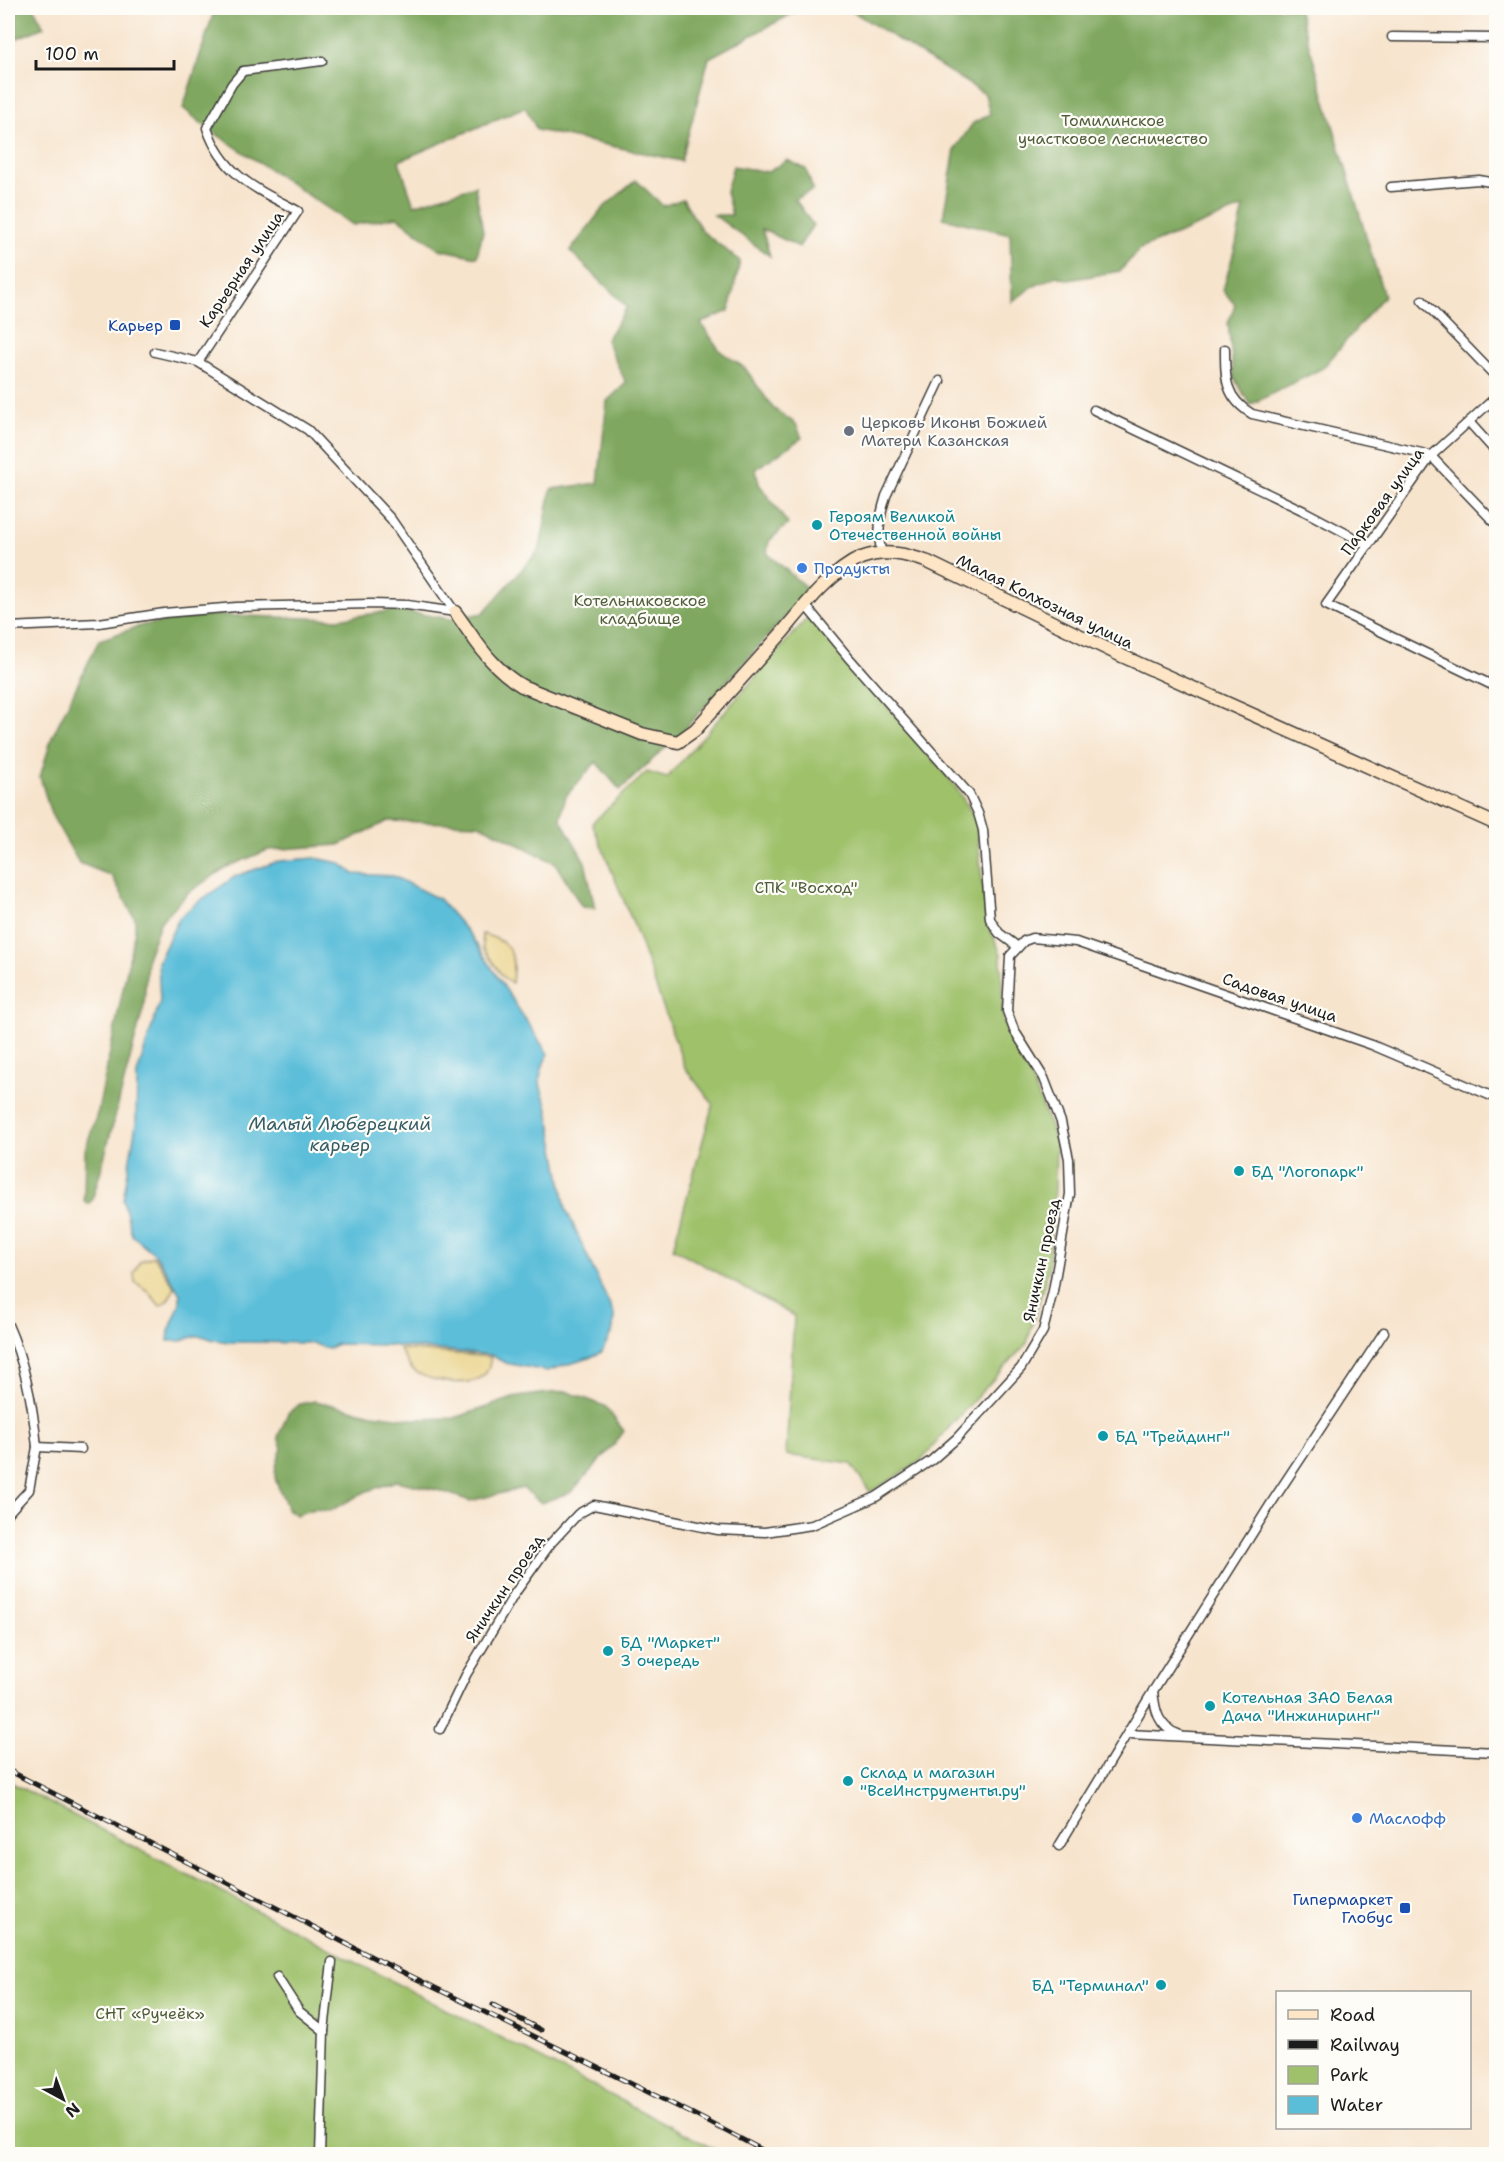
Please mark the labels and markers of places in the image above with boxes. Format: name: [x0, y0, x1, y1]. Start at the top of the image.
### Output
place label: Карьер: [108, 315, 163, 336]
marker: Карьер: [168, 318, 182, 332]
place label: Церковь Иконы Божией Матери Казанская: [861, 412, 1047, 451]
marker: Церковь Иконы Божией Матери Казанская: [842, 424, 856, 438]
place label: Героям Великой Отечественной войны: [829, 506, 1001, 545]
marker: Героям Великой Отечественной войны: [810, 518, 824, 532]
place label: Продукты: [814, 558, 890, 579]
marker: Продукты: [795, 561, 809, 575]
place label: БД "Логопарк": [1251, 1161, 1364, 1182]
marker: БД "Логопарк": [1232, 1164, 1246, 1178]
place label: БД "Трейдинг": [1115, 1426, 1230, 1447]
marker: БД "Трейдинг": [1096, 1429, 1110, 1443]
place label: БД "Маркет" 3 очередь: [620, 1632, 720, 1671]
marker: БД "Маркет" 3 очередь: [601, 1644, 615, 1658]
place label: Котельная ЗАО Белая Дача "Инжиниринг": [1222, 1687, 1393, 1726]
marker: Котельная ЗАО Белая Дача "Инжиниринг": [1203, 1699, 1217, 1713]
place label: Склад и магазин "ВсеИнструменты.ру": [860, 1762, 1026, 1801]
marker: Склад и магазин "ВсеИнструменты.ру": [841, 1774, 855, 1788]
place label: Маслофф: [1369, 1808, 1446, 1829]
marker: Маслофф: [1350, 1811, 1364, 1825]
place label: Гипермаркет Глобус: [1293, 1889, 1394, 1928]
marker: Гипермаркет Глобус: [1398, 1901, 1412, 1915]
place label: БД "Терминал": [1032, 1975, 1149, 1996]
marker: БД "Терминал": [1154, 1978, 1168, 1992]

